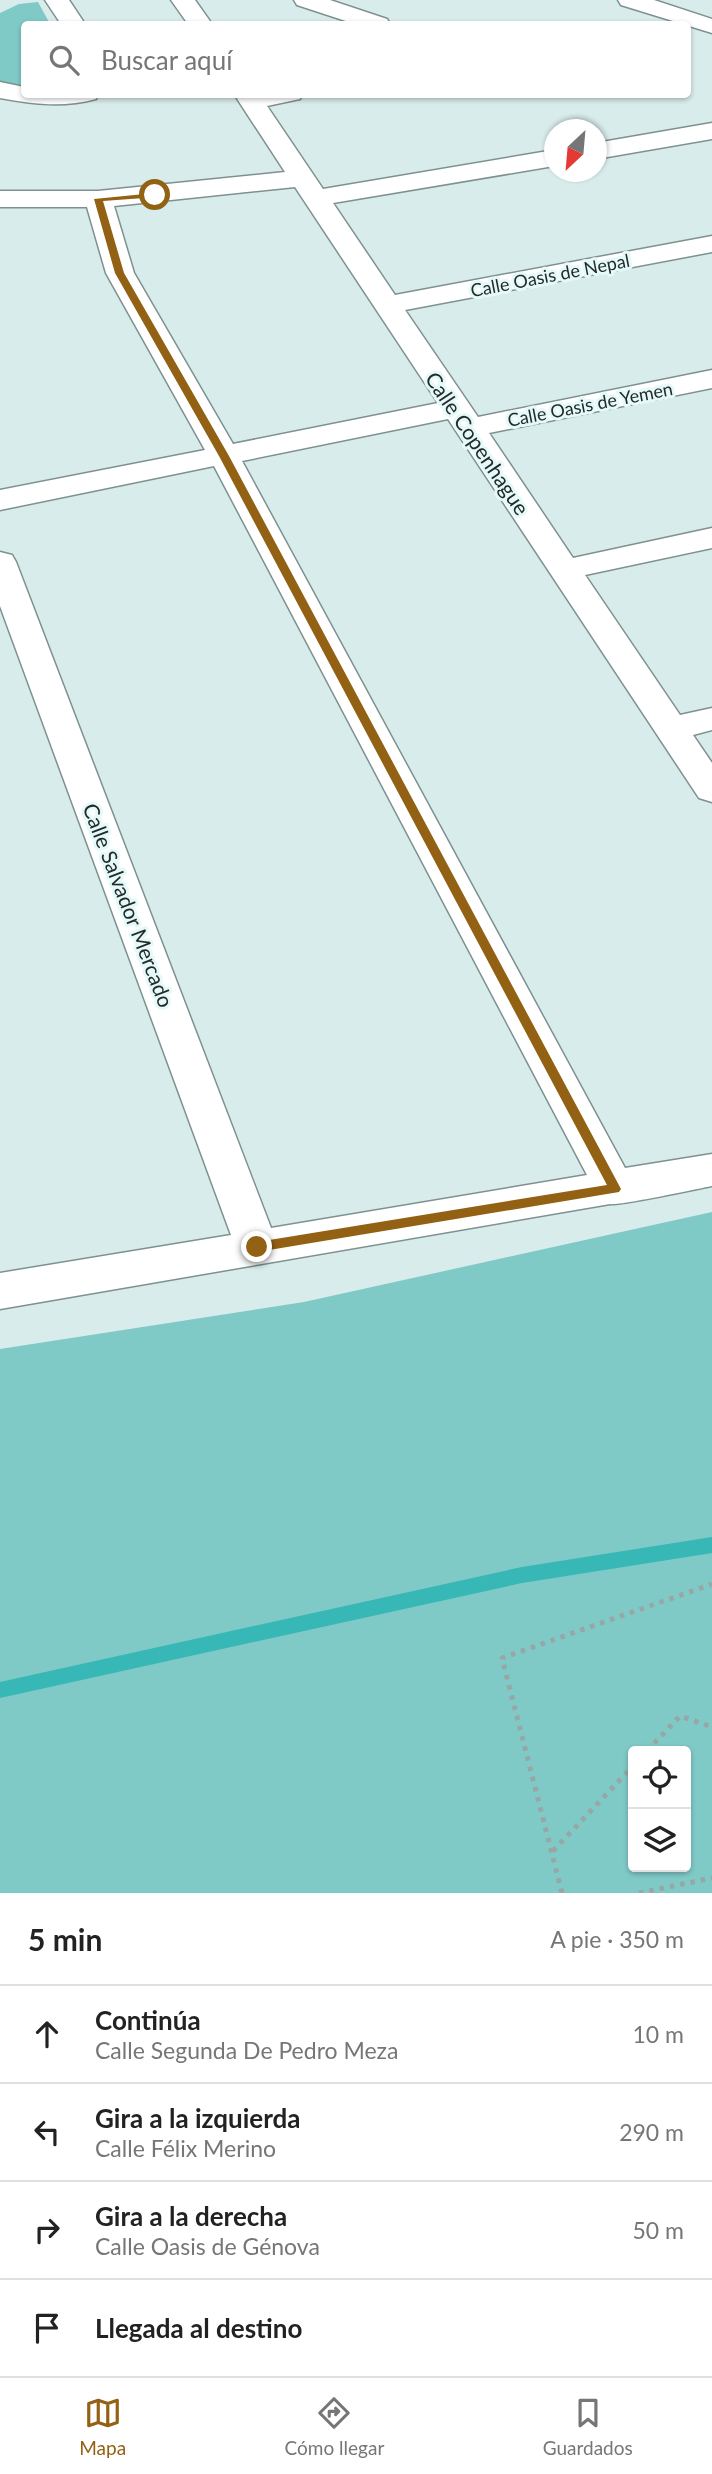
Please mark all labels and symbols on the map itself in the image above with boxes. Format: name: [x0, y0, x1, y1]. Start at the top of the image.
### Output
north arrow: [544, 119, 607, 182]
route start: [139, 179, 170, 210]
street label: Calle Oasis de Nepal: [469, 249, 631, 301]
street label: Calle Copenhague: [421, 367, 535, 519]
street label: Calle Oasis de Yemen: [506, 377, 674, 431]
street label: Calle Salvador Mercado: [79, 800, 179, 1011]
route end: [241, 1231, 272, 1262]

